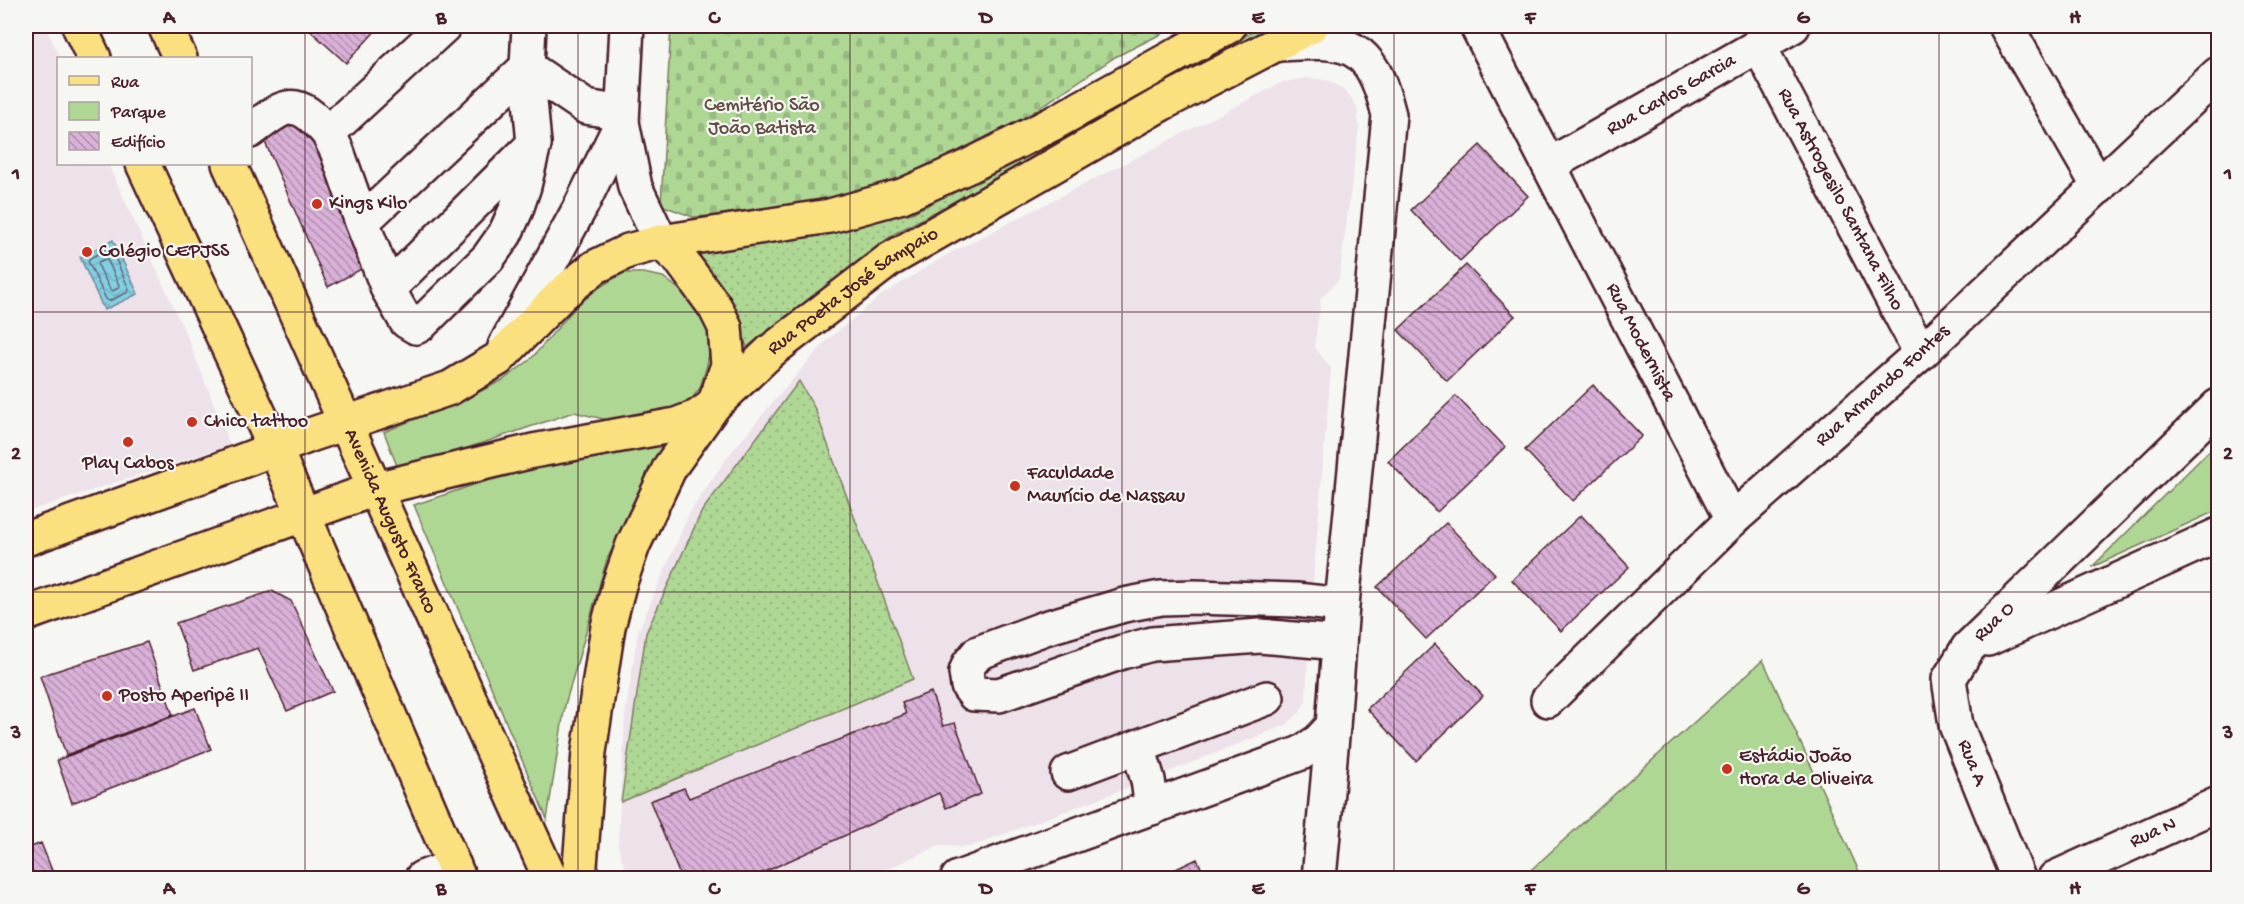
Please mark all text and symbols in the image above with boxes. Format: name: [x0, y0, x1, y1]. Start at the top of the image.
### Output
text: A: [162, 8, 177, 31]
text: B: [435, 8, 447, 31]
text: C: [708, 8, 722, 31]
text: D: [977, 8, 993, 31]
text: E: [1252, 8, 1266, 31]
text: F: [1524, 8, 1537, 31]
text: G: [1797, 8, 1811, 31]
text: H: [2069, 8, 2081, 31]
street label: Rua Carlos Garcia: [1603, 49, 1741, 141]
legend: [57, 57, 252, 165]
text: Rua: [111, 73, 140, 94]
street label: Rua Astrogesilo Santana Filho: [1772, 85, 1908, 315]
park label: Cemitério São João Batista: [704, 95, 820, 141]
text: Parque: [110, 103, 167, 124]
text: Edifício: [111, 133, 165, 154]
text: 1: [11, 164, 20, 187]
text: 1: [2223, 164, 2232, 187]
place label: Kings Kilo: [329, 193, 407, 216]
marker: Kings Kilo: [310, 197, 324, 211]
street label: Rua Poeta José Sampaio: [763, 223, 943, 361]
place label: Colégio CEPJSS: [99, 241, 230, 264]
marker: Colégio CEPJSS: [80, 245, 94, 259]
street label: Rua Modernista: [1600, 279, 1681, 406]
street label: Rua Armando Fontes: [1811, 320, 1955, 452]
place label: Chico tattoo: [204, 411, 308, 434]
marker: Chico tattoo: [185, 415, 199, 429]
street label: Avenida Augusto Franco: [338, 426, 441, 618]
marker: Play Cabos: [121, 435, 135, 449]
text: 2: [11, 444, 21, 467]
text: 2: [2223, 444, 2233, 467]
place label: Play Cabos: [81, 453, 174, 476]
place label: Faculdade Maurício de Nassau: [1026, 463, 1186, 509]
marker: Faculdade Maurício de Nassau: [1008, 479, 1022, 493]
street label: Rua O: [1969, 597, 2020, 647]
place label: Posto Aperipê II: [118, 685, 249, 708]
marker: Posto Aperipê II: [100, 689, 114, 703]
text: 3: [10, 723, 21, 746]
text: 3: [2222, 723, 2233, 746]
street label: Rua A: [1951, 737, 1991, 790]
place label: Estádio João Hora de Oliveira: [1739, 746, 1874, 792]
marker: Estádio João Hora de Oliveira: [1720, 762, 1734, 776]
street label: Rua N: [2126, 813, 2180, 854]
text: A: [162, 879, 177, 902]
text: B: [435, 879, 447, 902]
text: C: [708, 879, 722, 902]
text: D: [977, 879, 993, 902]
text: E: [1252, 879, 1266, 902]
text: F: [1524, 879, 1537, 902]
text: G: [1797, 879, 1811, 902]
text: H: [2069, 879, 2081, 902]

